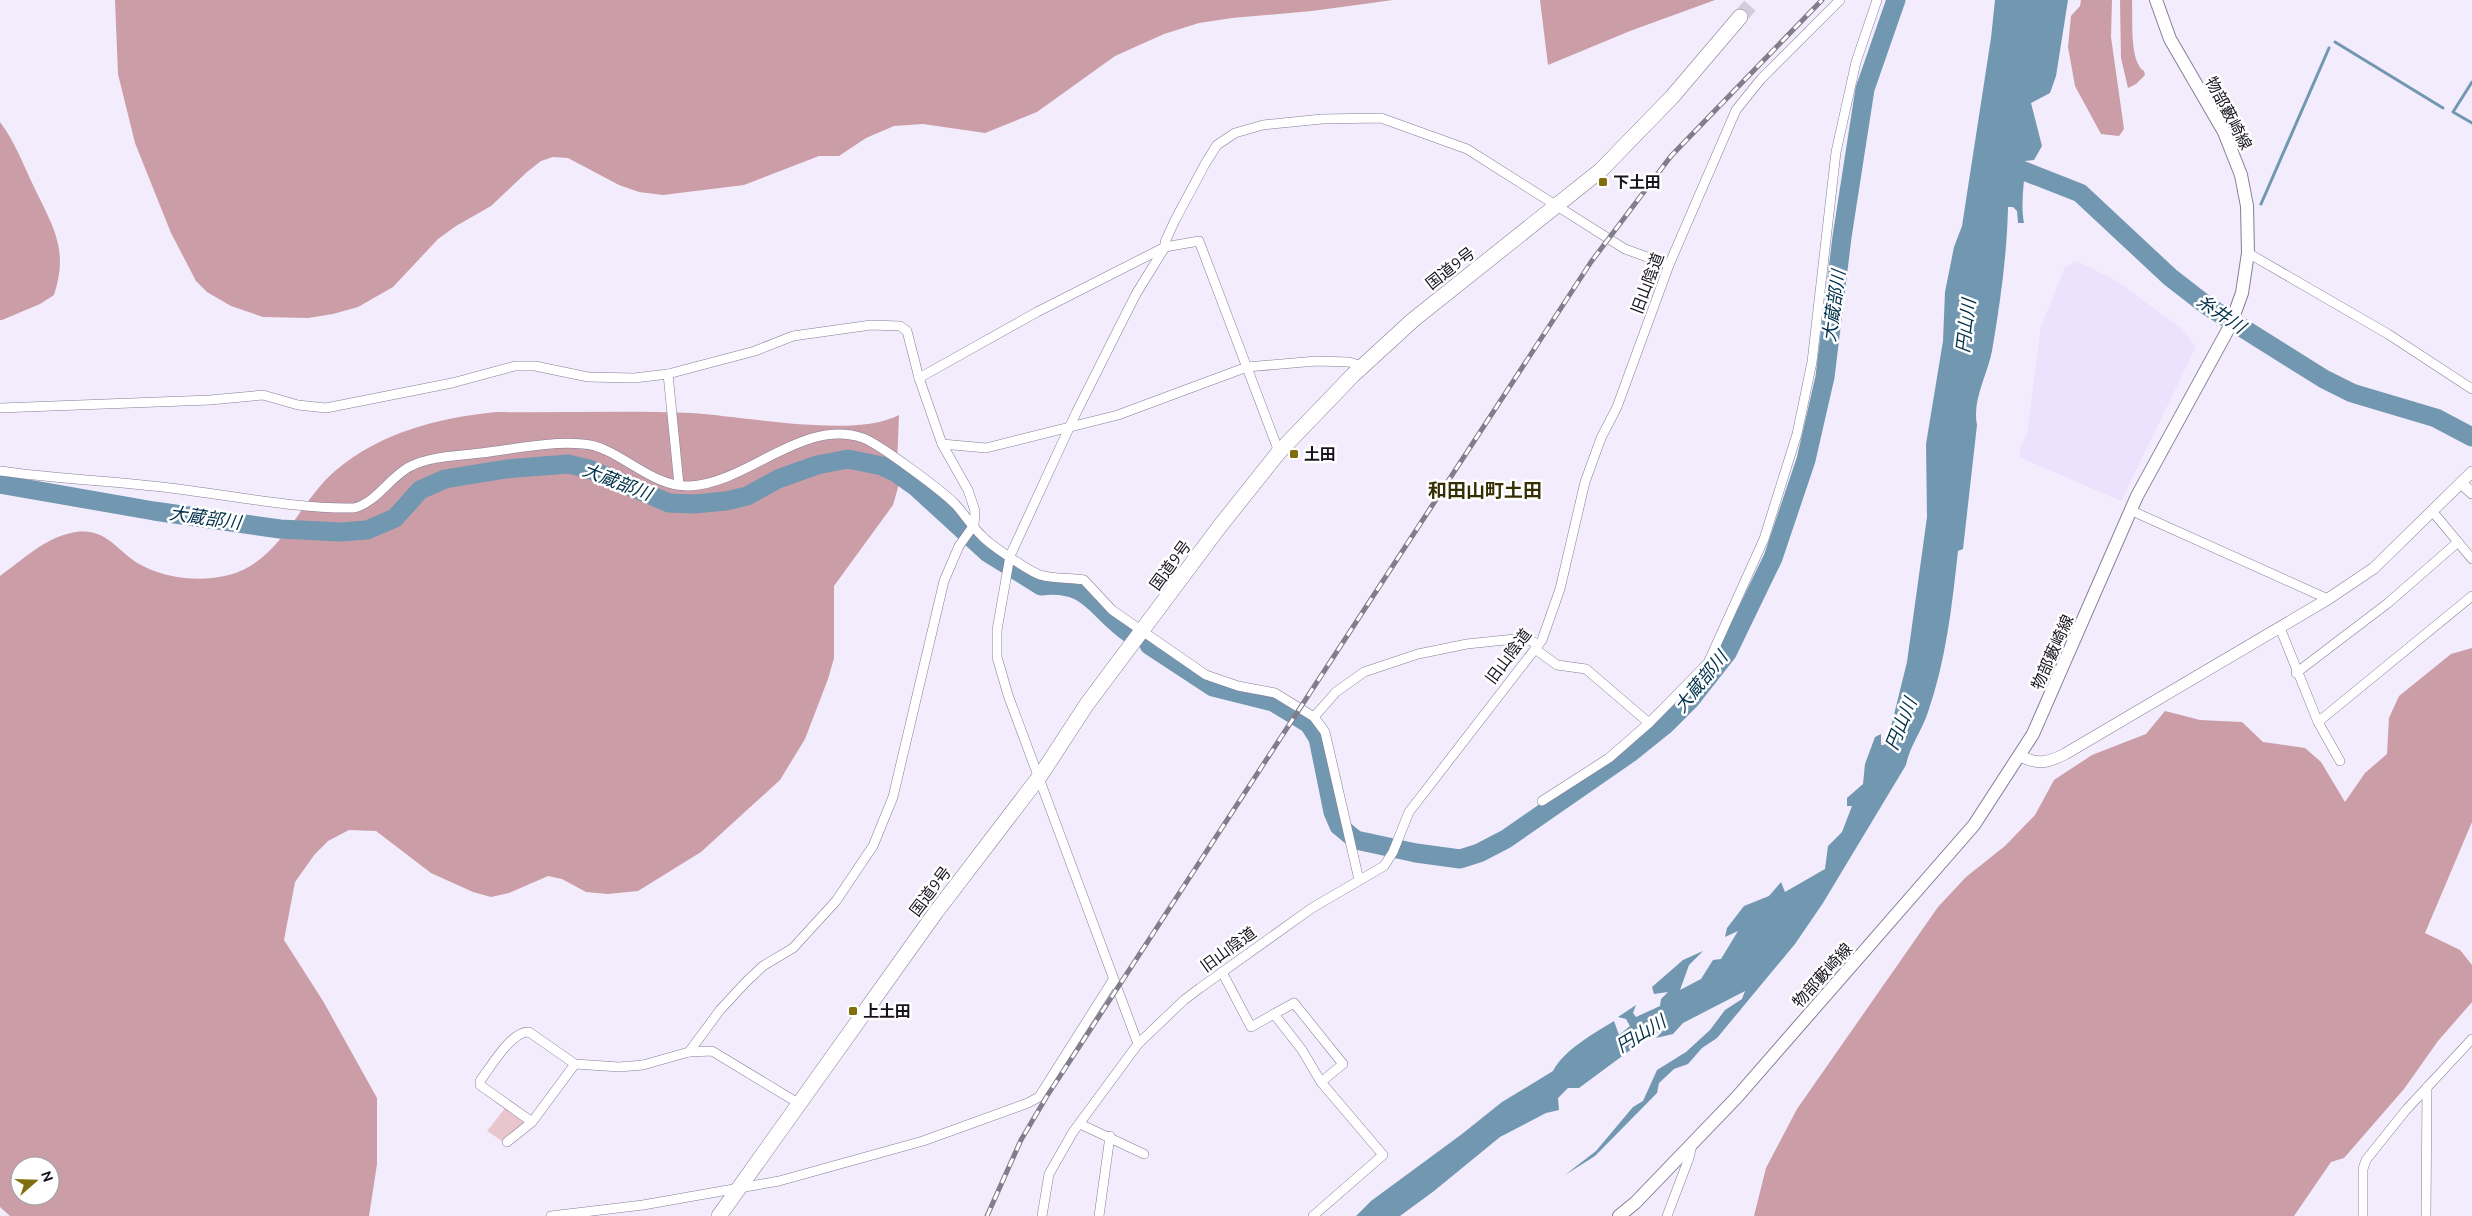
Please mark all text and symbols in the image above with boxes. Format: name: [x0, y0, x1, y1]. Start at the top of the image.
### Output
street label: 物部藪崎線: [2202, 73, 2256, 153]
place label: 下土田: [1613, 173, 1661, 191]
marker: 下土田: [1597, 176, 1609, 188]
street label: 国道9号: [1422, 243, 1478, 293]
street label: 旧山陰道: [1627, 250, 1667, 316]
water label: 大蔵部川: [1818, 267, 1848, 343]
water label: 糸井川: [2194, 290, 2251, 338]
water label: 円山川: [1952, 296, 1978, 354]
place label: 土田: [1304, 445, 1336, 463]
marker: 土田: [1288, 448, 1300, 460]
water label: 大蔵部川: [580, 459, 656, 504]
district label: 和田山町土田: [1428, 479, 1542, 501]
water label: 大蔵部川: [168, 502, 244, 532]
street label: 国道9号: [1146, 537, 1194, 593]
street label: 物部藪崎線: [2028, 612, 2076, 692]
street label: 旧山陰道: [1482, 625, 1534, 687]
water label: 大蔵部川: [1670, 646, 1732, 716]
water label: 円山川: [1881, 693, 1920, 752]
street label: 国道9号: [906, 863, 954, 919]
street label: 旧山陰道: [1197, 923, 1259, 975]
street label: 物部藪崎線: [1789, 939, 1855, 1011]
place label: 上土田: [863, 1002, 911, 1020]
marker: 上土田: [847, 1005, 859, 1017]
water label: 円山川: [1612, 1010, 1670, 1056]
north arrow: [10, 1156, 60, 1206]
text: N: [38, 1169, 57, 1184]

